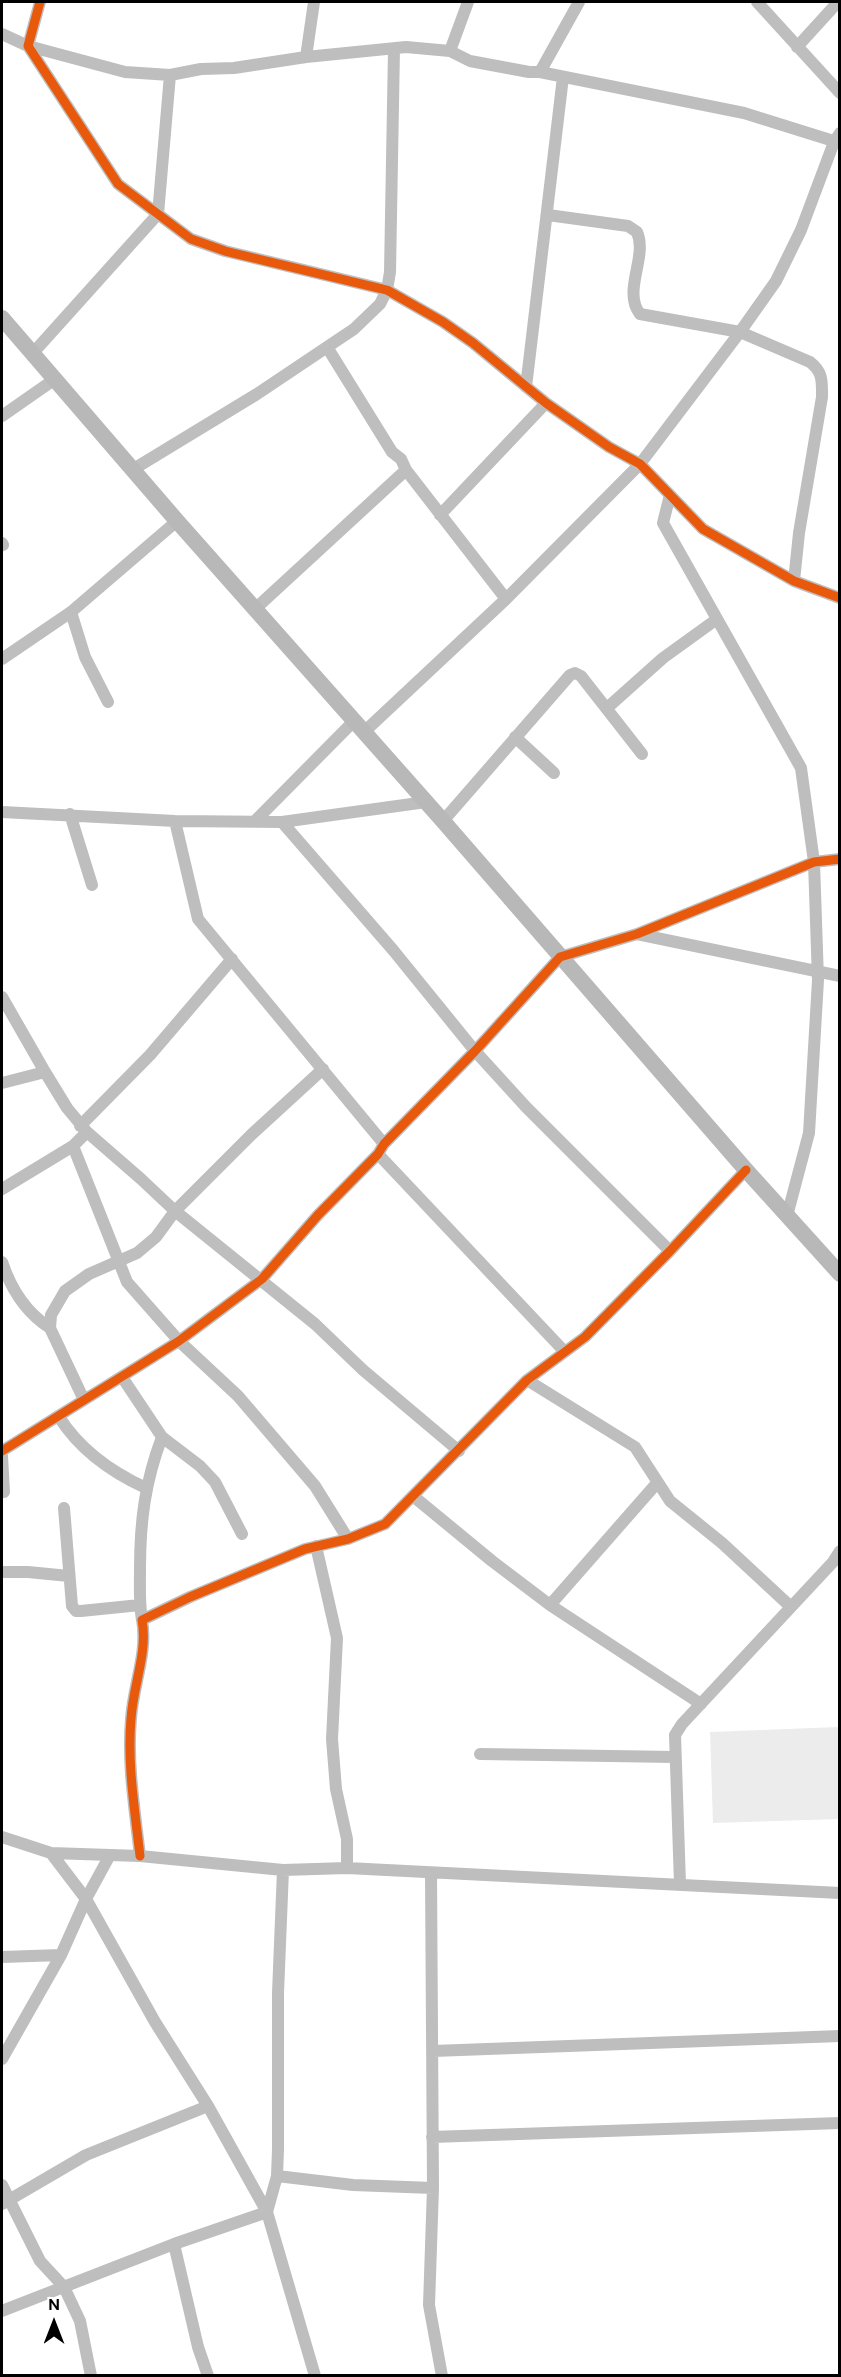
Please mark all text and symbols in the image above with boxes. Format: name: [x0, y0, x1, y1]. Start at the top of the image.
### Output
north arrow: [24, 2293, 84, 2353]
text: N: [48, 2294, 60, 2315]

